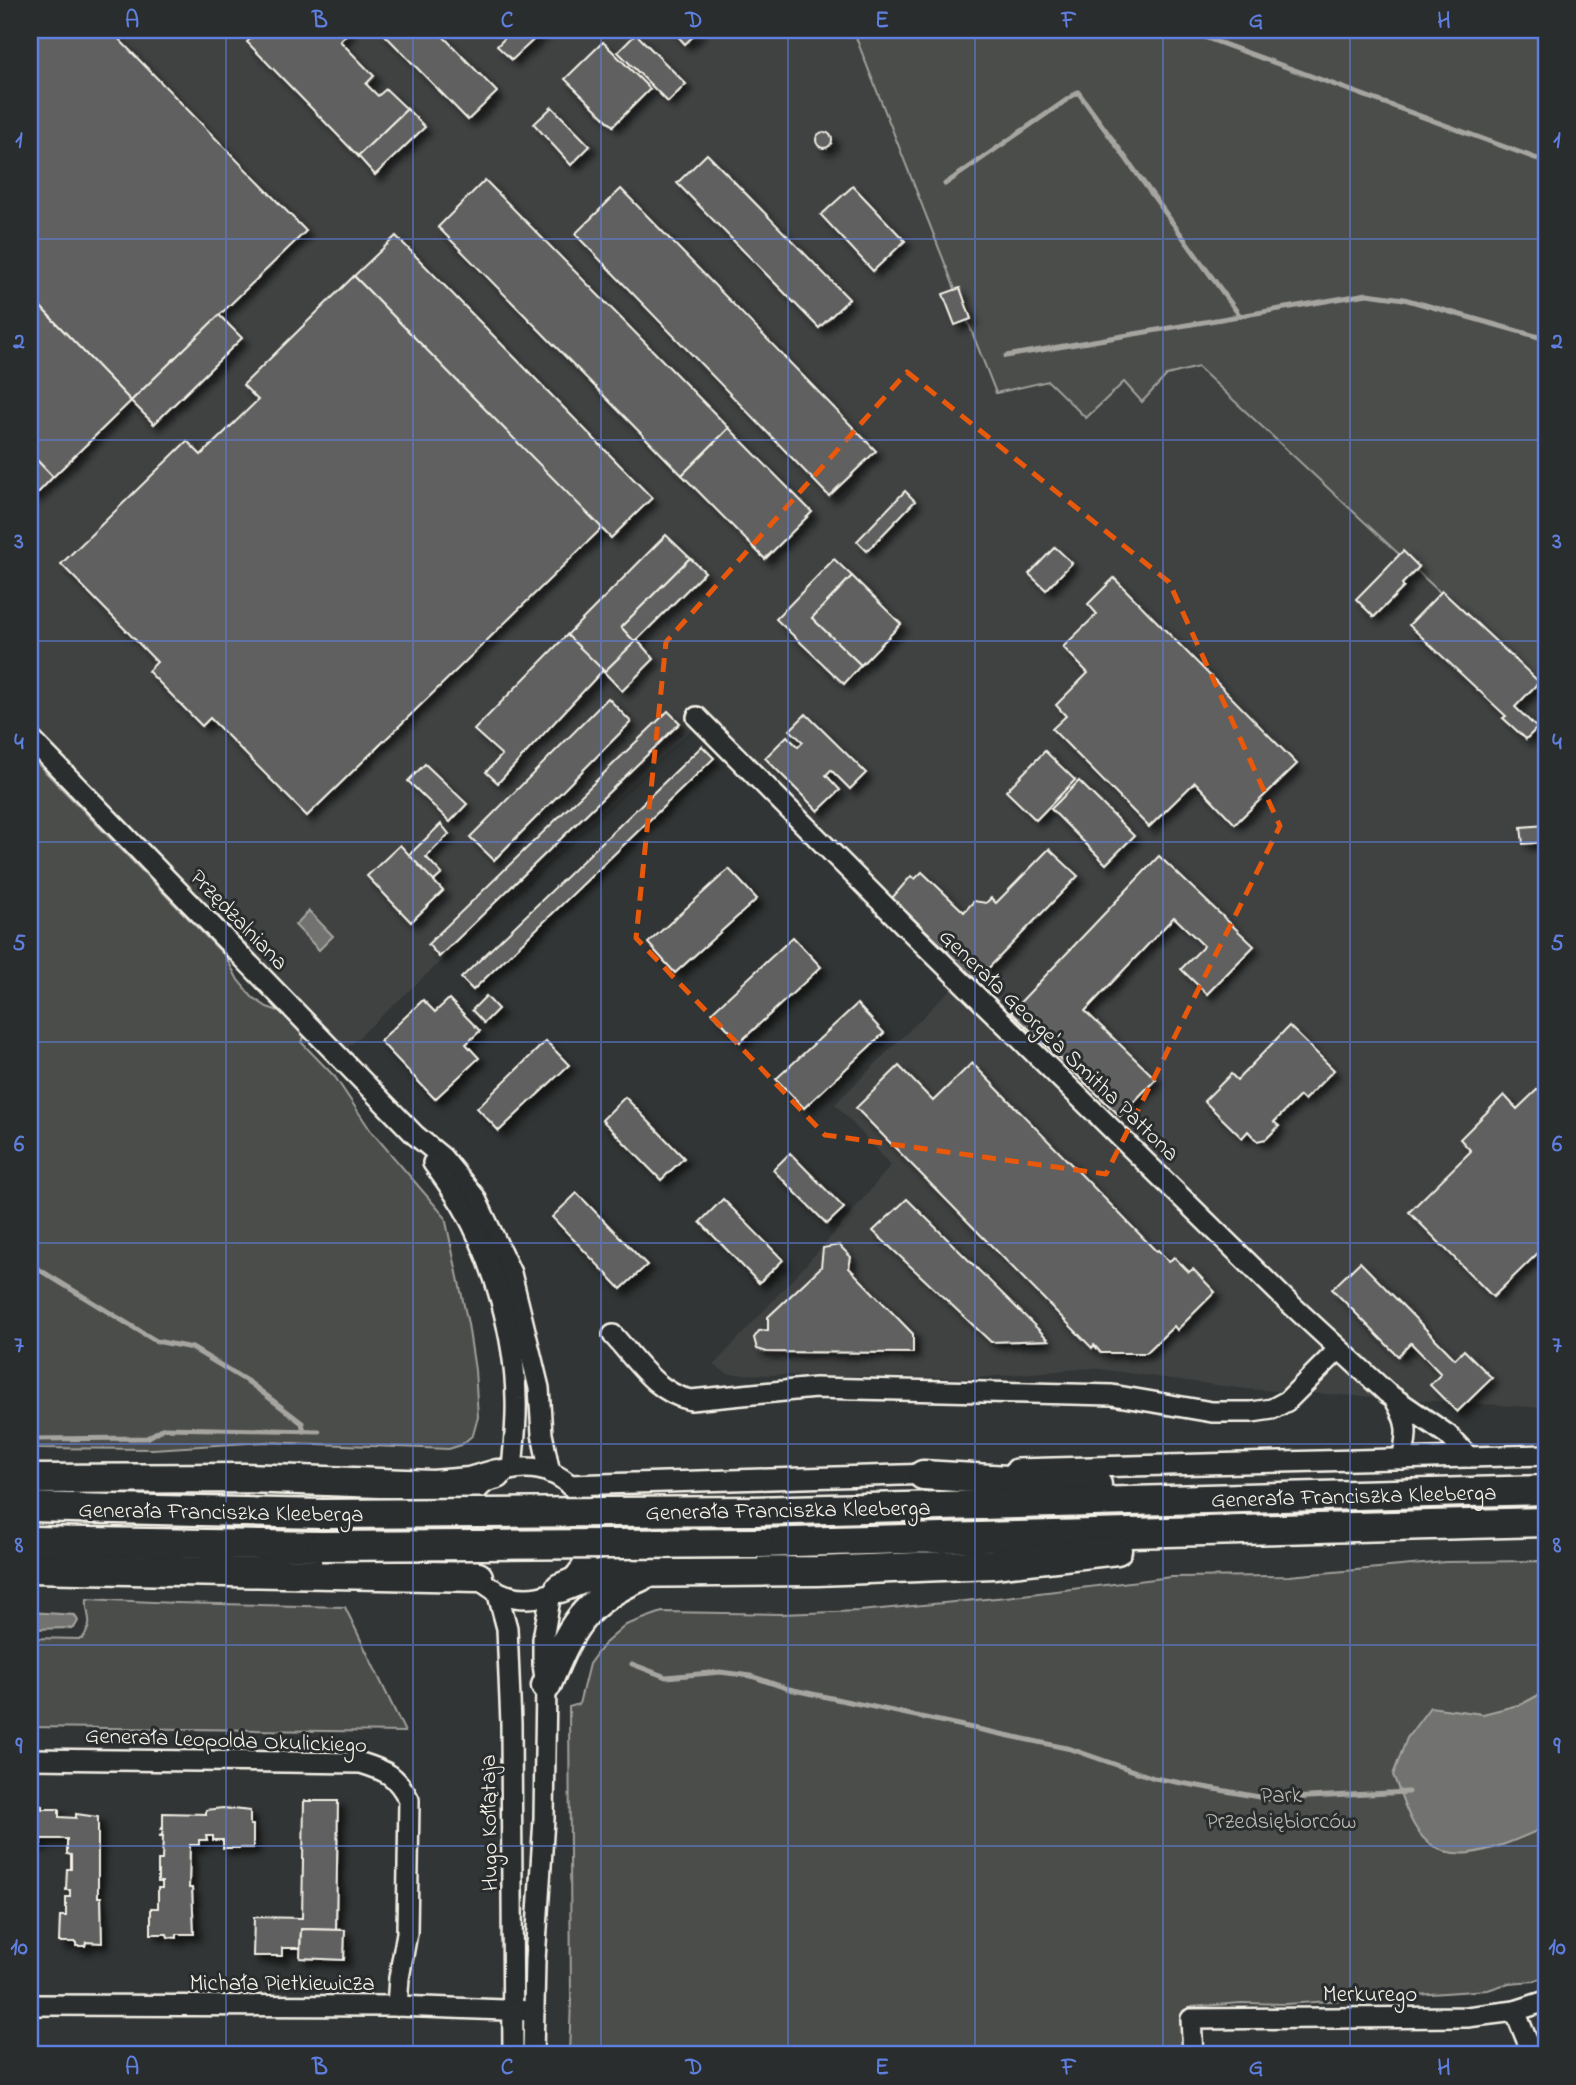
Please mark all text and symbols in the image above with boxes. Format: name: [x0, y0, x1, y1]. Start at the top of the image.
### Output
text: A: [125, 5, 139, 38]
text: B: [311, 5, 328, 38]
text: C: [501, 5, 514, 38]
text: D: [685, 5, 702, 38]
text: E: [875, 5, 889, 38]
text: F: [1061, 5, 1077, 38]
text: G: [1249, 5, 1263, 38]
text: H: [1437, 5, 1451, 38]
text: 1: [15, 125, 23, 158]
text: 1: [1553, 125, 1561, 158]
text: 2: [12, 326, 25, 359]
text: 2: [1550, 326, 1563, 359]
text: 3: [13, 526, 24, 559]
text: 3: [1551, 526, 1562, 559]
text: 4: [14, 727, 24, 760]
text: 4: [1552, 727, 1562, 760]
street label: Przędzalniana: [181, 863, 295, 979]
street label: Generała George'a Smitha Pattona: [930, 922, 1186, 1171]
text: 5: [12, 928, 26, 961]
text: 5: [1550, 928, 1564, 961]
text: 6: [14, 1129, 25, 1162]
text: 6: [1552, 1129, 1563, 1162]
text: 7: [14, 1330, 24, 1363]
text: 7: [1552, 1330, 1562, 1363]
street label: Generała Franciszka Kleeberga: [1211, 1477, 1497, 1518]
street label: Generała Franciszka Kleeberga: [645, 1493, 931, 1531]
street label: Generała Franciszka Kleeberga: [78, 1495, 364, 1533]
text: 8: [14, 1530, 24, 1563]
text: 8: [1552, 1530, 1562, 1563]
street label: Generała Leopolda Okulickiego: [84, 1720, 368, 1764]
text: 9: [15, 1731, 24, 1764]
text: 9: [1553, 1731, 1562, 1764]
street label: Hugo Kołłątaja: [473, 1754, 509, 1892]
park label: Park Przedsiębiorców: [1206, 1780, 1356, 1839]
text: 10: [10, 1932, 28, 1965]
text: 10: [1548, 1932, 1566, 1965]
street label: Michała Pietkiewicza: [189, 1968, 375, 2001]
street label: Merkurego: [1323, 1979, 1417, 2013]
text: A: [125, 2052, 139, 2085]
text: B: [311, 2052, 328, 2085]
text: C: [501, 2052, 514, 2085]
text: D: [685, 2052, 702, 2085]
text: E: [875, 2052, 889, 2085]
text: F: [1061, 2052, 1077, 2085]
text: G: [1249, 2052, 1263, 2085]
text: H: [1437, 2052, 1451, 2085]

